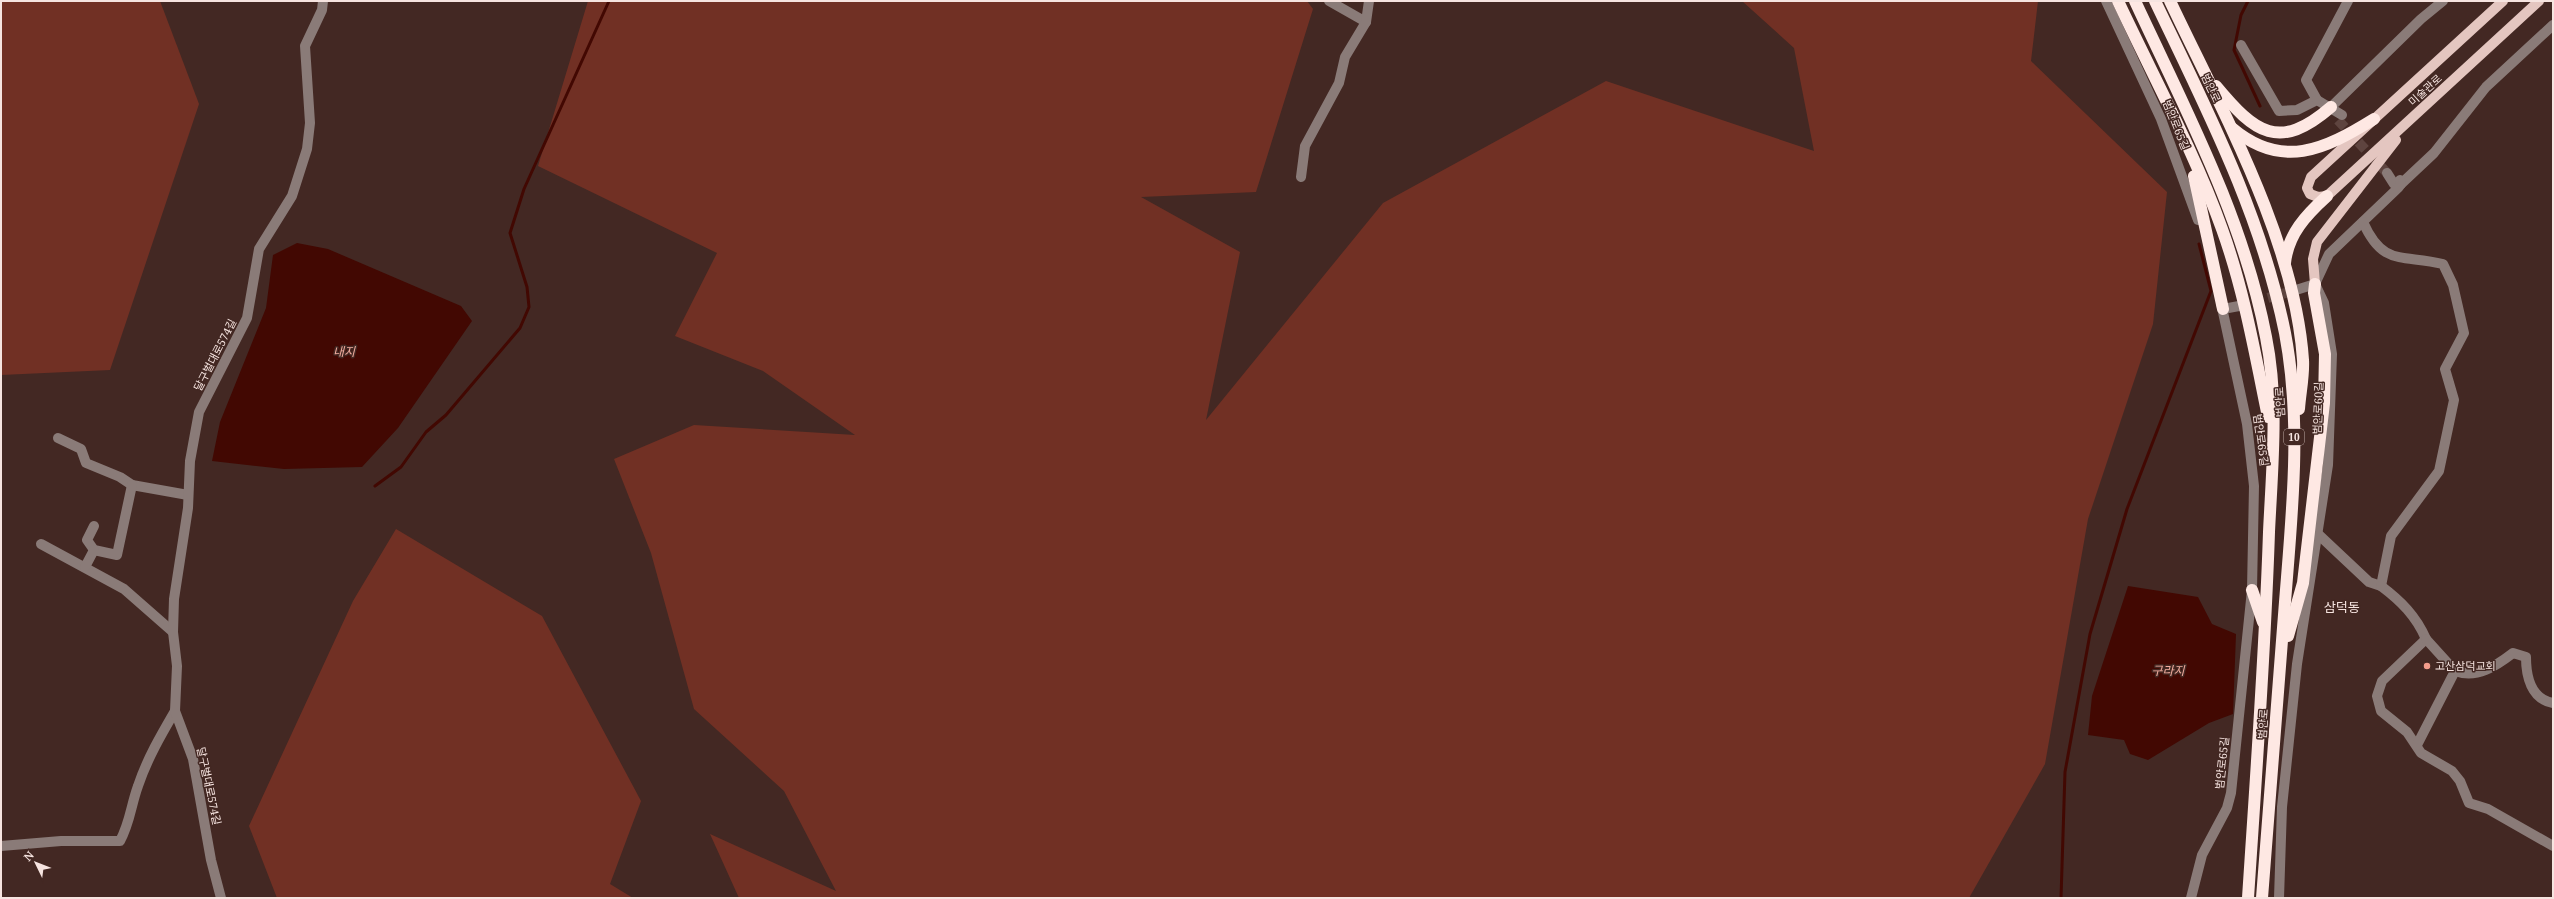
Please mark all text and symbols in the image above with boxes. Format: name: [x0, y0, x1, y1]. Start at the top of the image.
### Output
street label: 범안로: [2198, 71, 2225, 105]
street label: 미술관로: [2405, 71, 2445, 109]
street label: 범안로65길: [2160, 98, 2193, 152]
street label: 달구벌대로574길: [190, 316, 239, 393]
water label: 내지: [333, 343, 356, 360]
street label: 범안로60길: [2309, 381, 2326, 435]
street label: 범안로: [2271, 386, 2288, 418]
street label: 범안로65길: [2250, 413, 2273, 467]
road number: 10: [2284, 429, 2304, 445]
district label: 삼덕동: [2324, 598, 2360, 616]
place label: 고산삼덕교회: [2435, 658, 2496, 673]
marker: 고산삼덕교회: [2422, 661, 2432, 671]
water label: 구라지: [2151, 662, 2186, 679]
street label: 범안로: [2254, 708, 2271, 740]
street label: 범안로65길: [2211, 736, 2232, 790]
street label: 달구벌대로574길: [194, 746, 225, 826]
north arrow: [16, 843, 56, 883]
text: N: [20, 847, 37, 864]

